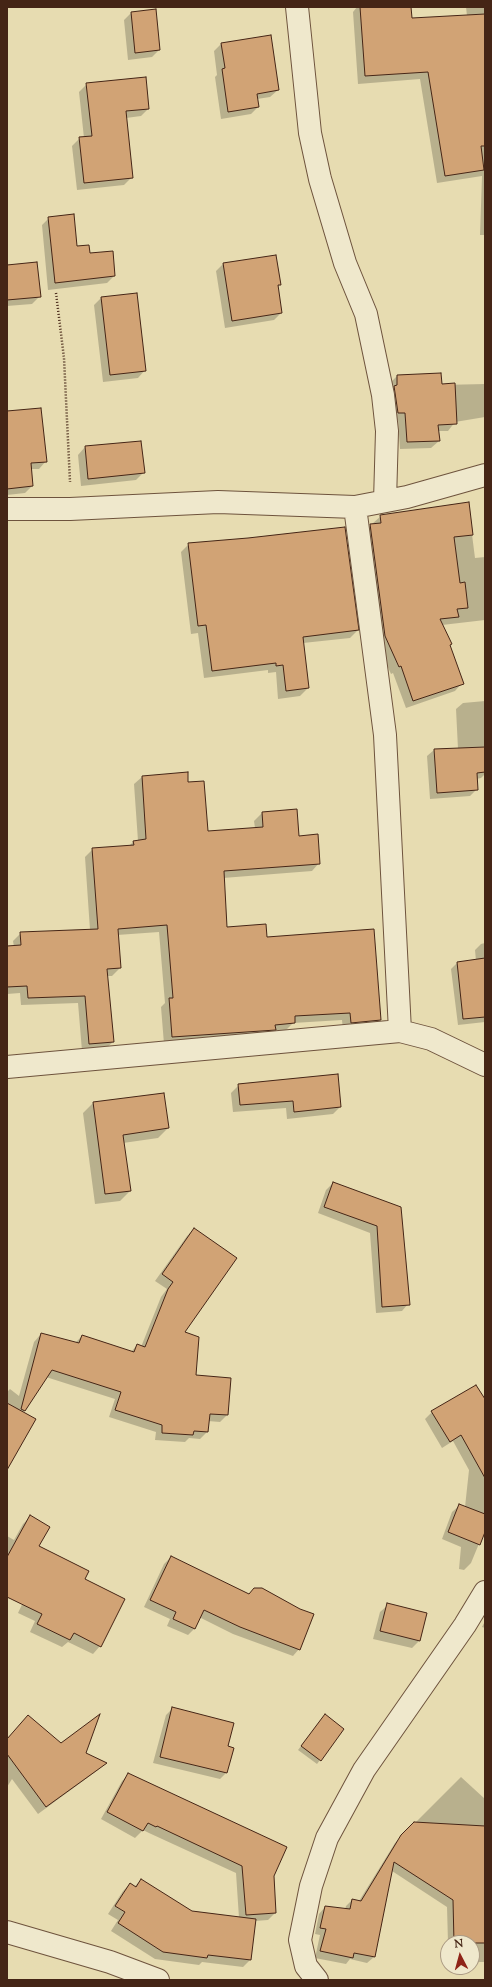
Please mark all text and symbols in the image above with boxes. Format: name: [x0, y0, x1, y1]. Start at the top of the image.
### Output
north arrow: [440, 1935, 480, 1975]
text: N: [454, 1936, 464, 1952]

